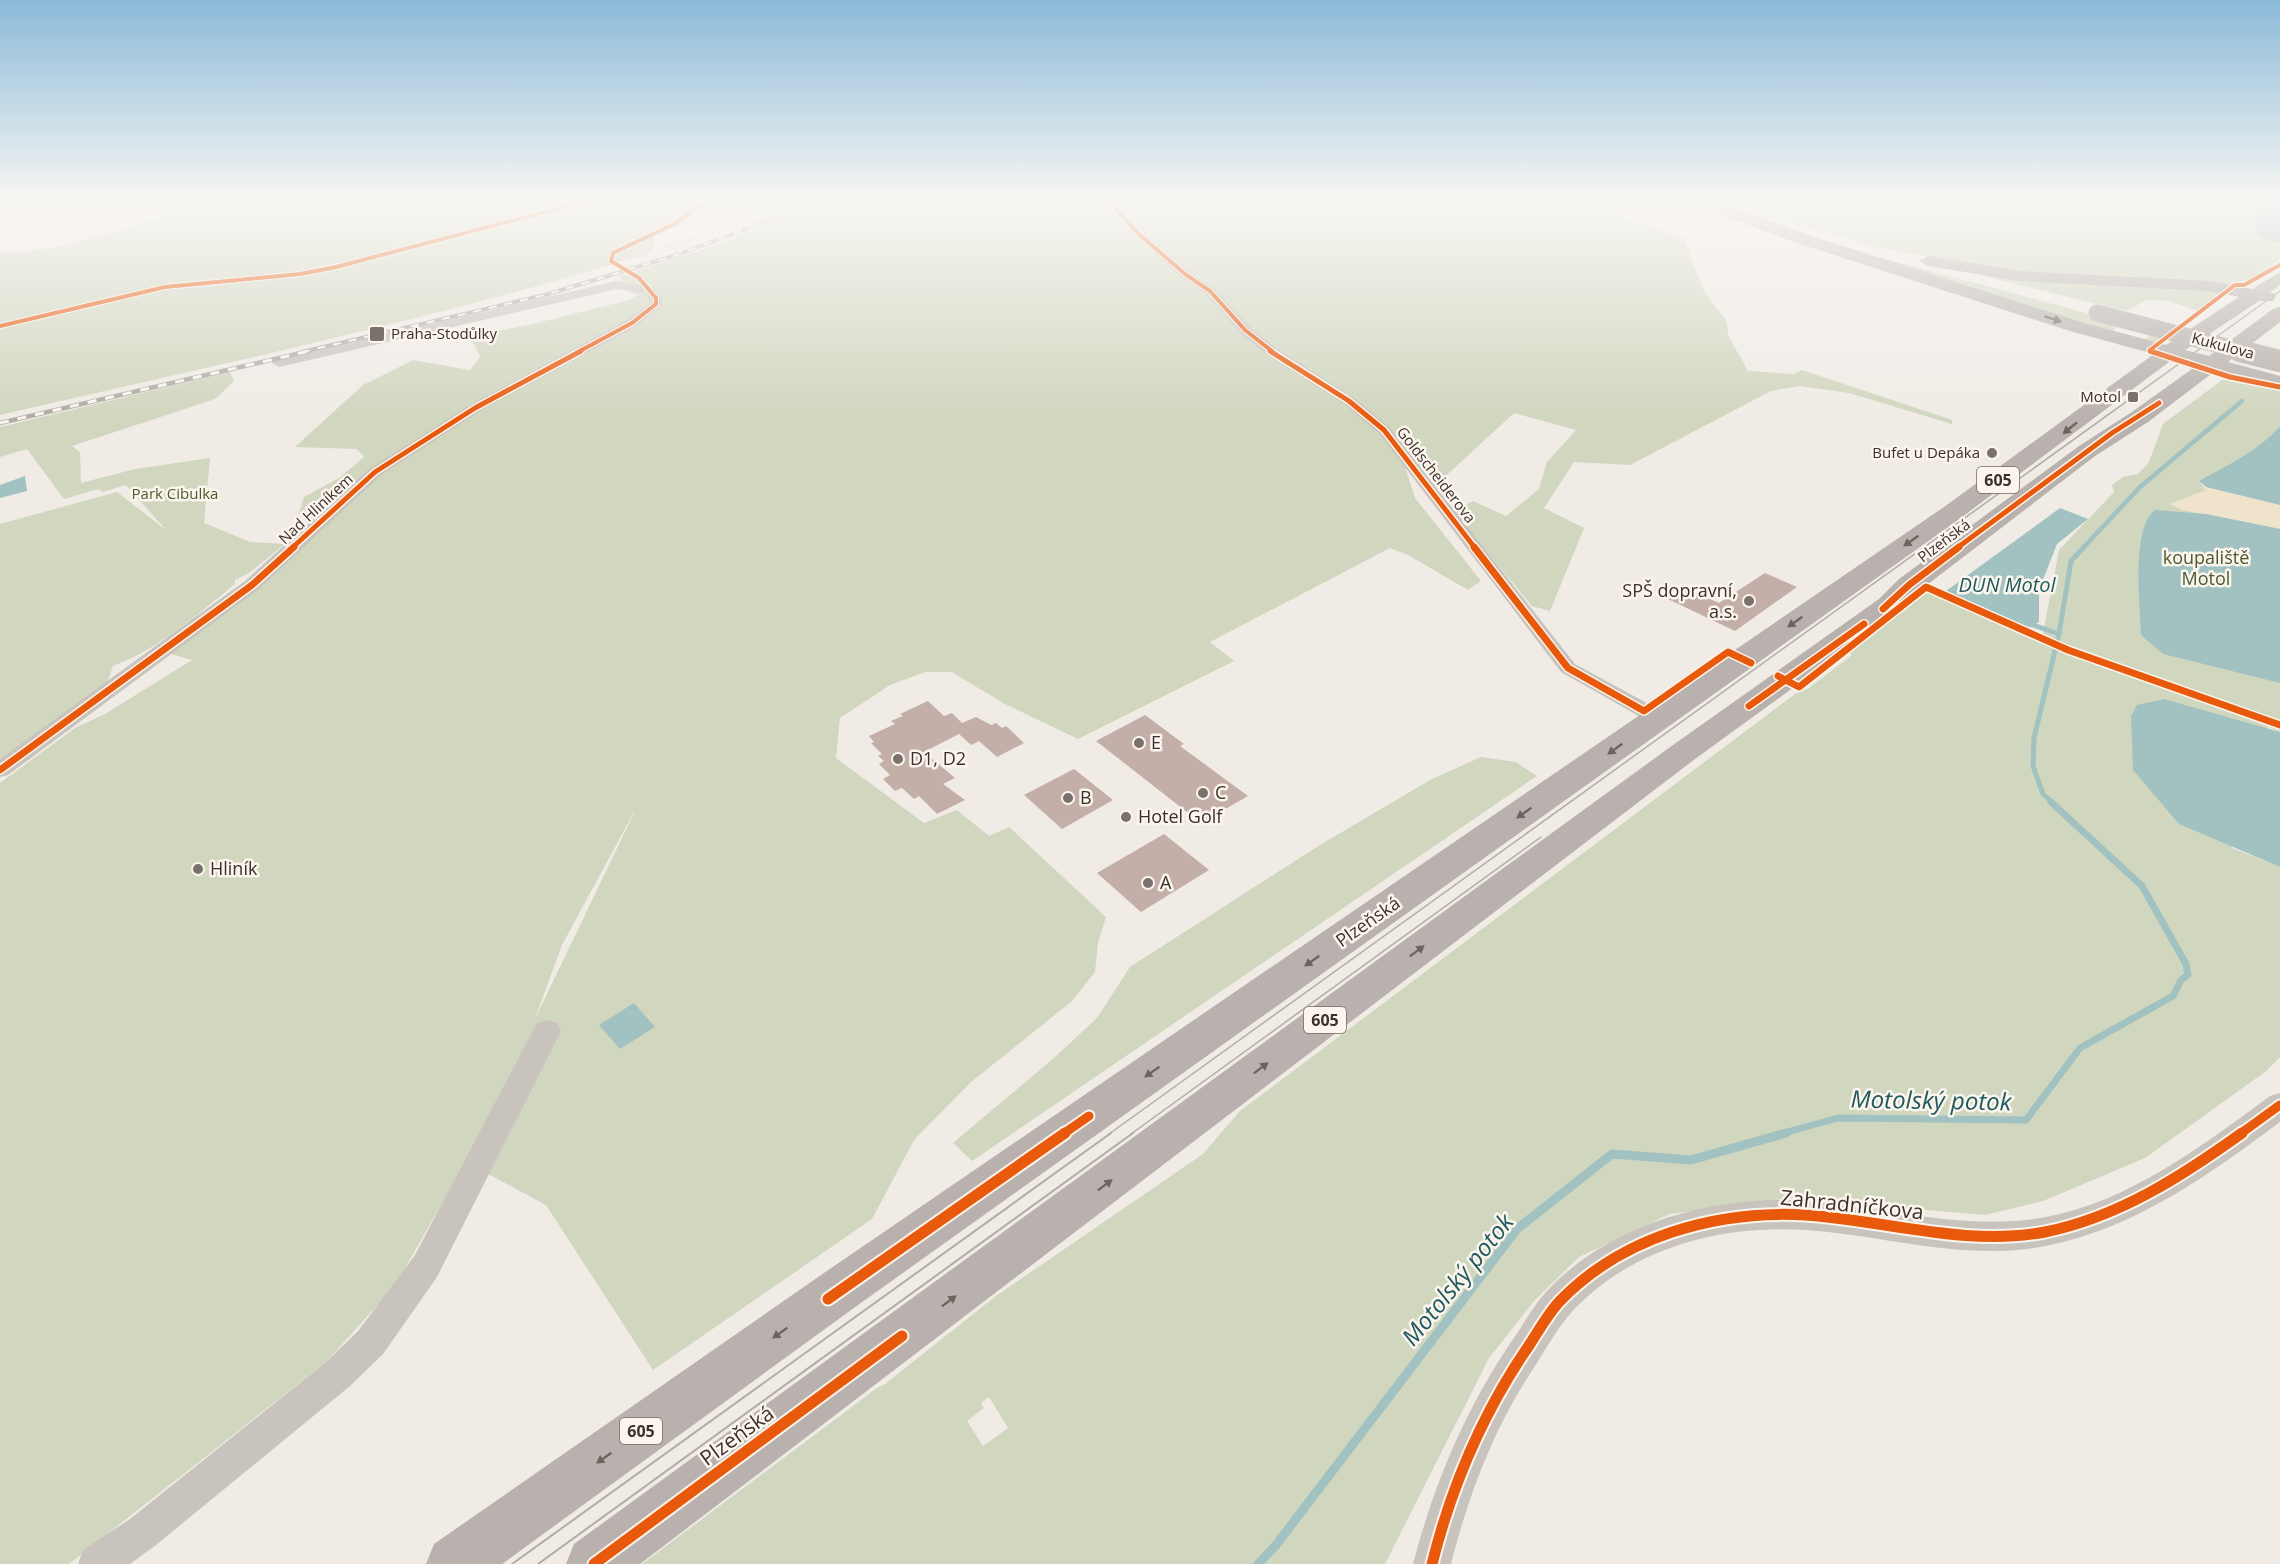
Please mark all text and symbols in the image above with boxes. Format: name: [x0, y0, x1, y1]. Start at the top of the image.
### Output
one-way arrow: [2044, 315, 2062, 324]
place label: Praha-Stodůlky: [391, 323, 497, 343]
marker: Praha-Stodůlky: [368, 325, 386, 343]
street label: Kukulova: [2190, 327, 2257, 363]
place label: Motol: [2080, 386, 2121, 406]
marker: Motol: [2126, 390, 2140, 404]
street label: Goldscheiderova: [1393, 422, 1481, 527]
one-way arrow: [2062, 422, 2078, 435]
place label: Bufet u Depáka: [1872, 442, 1980, 462]
marker: Bufet u Depáka: [1985, 446, 1999, 460]
road number: 605: [1977, 467, 2019, 493]
street label: Nad Hliníkem: [274, 469, 357, 548]
park label: Park Cibulka: [132, 483, 218, 503]
street label: Plzeňská: [1913, 514, 1974, 566]
one-way arrow: [1904, 535, 1920, 547]
park label: koupaliště Motol: [2163, 545, 2249, 590]
water label: DUN Motol: [1958, 571, 2056, 598]
place label: SPŠ dopravní, a.s.: [1622, 578, 1737, 623]
marker: SPŠ dopravní, a.s.: [1742, 594, 1756, 608]
one-way arrow: [1787, 616, 1803, 628]
place label: E: [1151, 730, 1161, 754]
marker: E: [1132, 736, 1146, 750]
one-way arrow: [1608, 743, 1624, 755]
place label: D1, D2: [910, 746, 966, 770]
marker: D1, D2: [891, 752, 905, 766]
place label: C: [1215, 780, 1226, 804]
place label: B: [1080, 785, 1092, 809]
marker: C: [1196, 786, 1210, 800]
marker: B: [1061, 791, 1075, 805]
place label: Hotel Golf: [1138, 804, 1223, 828]
one-way arrow: [1516, 807, 1532, 818]
marker: Hotel Golf: [1119, 810, 1133, 824]
place label: Hliník: [210, 856, 258, 880]
marker: Hliník: [191, 862, 205, 876]
place label: A: [1160, 870, 1172, 894]
marker: A: [1141, 876, 1155, 890]
street label: Plzeňská: [1331, 890, 1404, 952]
one-way arrow: [1409, 945, 1425, 957]
one-way arrow: [1305, 955, 1321, 967]
road number: 605: [1304, 1007, 1346, 1033]
one-way arrow: [1253, 1062, 1269, 1074]
one-way arrow: [1144, 1066, 1160, 1077]
water label: Motolský potok: [1850, 1082, 2013, 1117]
one-way arrow: [1098, 1179, 1113, 1191]
street label: Zahradníčkova: [1779, 1183, 1925, 1225]
water label: Motolský potok: [1393, 1205, 1521, 1352]
one-way arrow: [941, 1295, 957, 1308]
one-way arrow: [772, 1327, 788, 1339]
street label: Plzeňská: [694, 1399, 779, 1472]
road number: 605: [620, 1418, 662, 1444]
one-way arrow: [596, 1452, 612, 1464]

